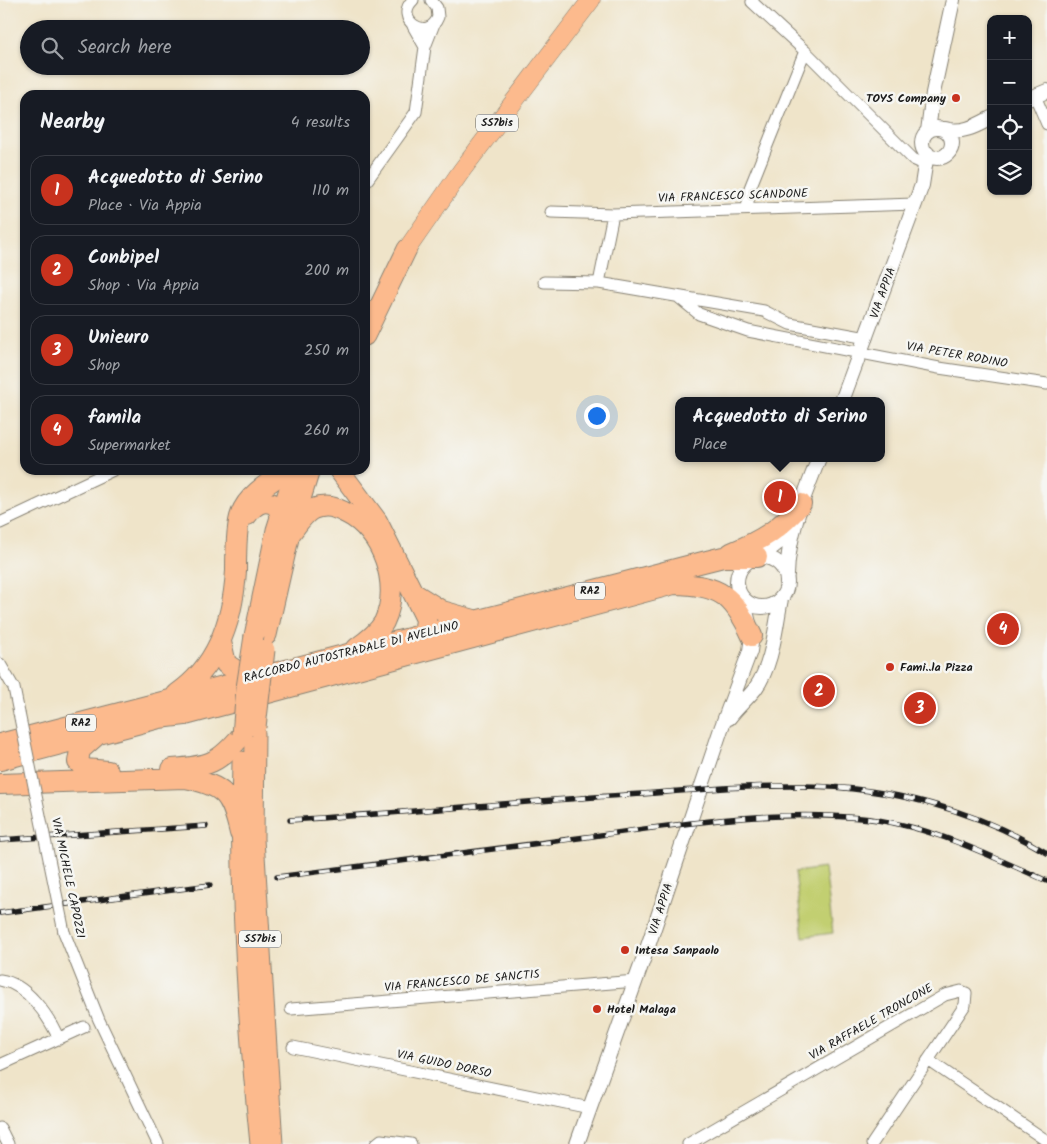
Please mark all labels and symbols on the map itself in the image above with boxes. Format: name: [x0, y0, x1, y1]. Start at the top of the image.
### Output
place label: TOYS Company: [866, 89, 947, 108]
marker: TOYS Company: [950, 92, 962, 104]
road number: SS7bis: [476, 115, 518, 132]
street label: VIA FRANCESCO SCANDONE: [658, 184, 809, 208]
street label: VIA APPIA: [865, 265, 901, 321]
street label: VIA PETER RODINO: [905, 337, 1010, 373]
your location: [584, 403, 610, 429]
pin: 1: [764, 478, 796, 516]
road number: RA2: [575, 582, 605, 600]
pin: 4: [987, 610, 1019, 648]
street label: RACCORDO AUTOSTRADALE DI AVELLINO: [241, 616, 461, 688]
place label: Fami..la Pizza: [900, 658, 973, 677]
marker: Fami..la Pizza: [884, 661, 896, 673]
pin: 2: [803, 672, 835, 710]
pin: 3: [904, 689, 936, 727]
road number: RA2: [66, 714, 96, 731]
street label: VIA MICHELE CAPOZZI: [46, 816, 90, 940]
street label: VIA APPIA: [644, 881, 678, 937]
road number: SS7bis: [239, 931, 281, 948]
place label: Intesa Sanpaolo: [635, 941, 720, 960]
marker: Intesa Sanpaolo: [619, 944, 631, 956]
street label: VIA FRANCESCO DE SANCTIS: [384, 965, 541, 997]
street label: VIA RAFFAELE TRONCONE: [805, 978, 937, 1065]
place label: Hotel Malaga: [607, 1000, 676, 1019]
marker: Hotel Malaga: [591, 1003, 603, 1015]
street label: VIA GUIDO DORSO: [395, 1045, 494, 1083]

